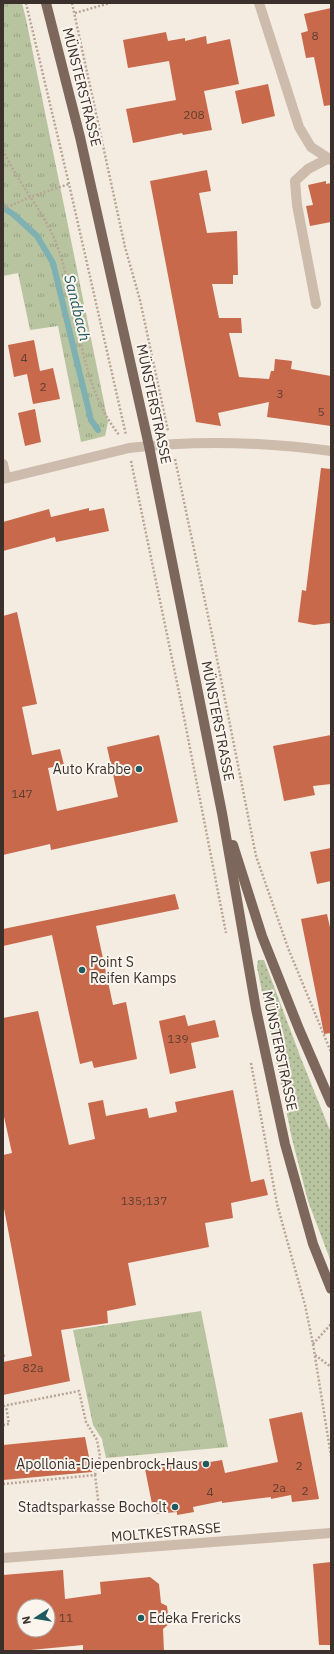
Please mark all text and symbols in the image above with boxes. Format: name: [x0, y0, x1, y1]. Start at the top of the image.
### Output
street label: MÜNSTERSTRASSE: [59, 26, 105, 148]
house number: 8: [311, 28, 319, 43]
house number: 208: [183, 107, 205, 122]
water label: Sandbach: [60, 273, 95, 343]
street label: MÜNSTERSTRASSE: [133, 342, 175, 466]
house number: 4: [20, 350, 28, 365]
house number: 2: [39, 379, 47, 394]
house number: 3: [276, 386, 284, 401]
house number: 5: [317, 404, 325, 419]
street label: MÜNSTERSTRASSE: [198, 659, 238, 783]
place label: Auto Krabbe: [53, 760, 131, 778]
marker: Auto Krabbe: [134, 764, 144, 774]
house number: 147: [11, 786, 33, 801]
place label: Point S Reifen Kamps: [90, 953, 177, 987]
marker: Point S Reifen Kamps: [77, 965, 87, 975]
street label: MÜNSTERSTRASSE: [259, 989, 301, 1113]
house number: 139: [167, 1031, 189, 1046]
house number: 135;137: [121, 1193, 167, 1208]
house number: 82a: [23, 1360, 44, 1375]
place label: Apollonia-Diepenbrock-Haus: [16, 1455, 198, 1473]
house number: 2: [295, 1458, 303, 1473]
marker: Apollonia-Diepenbrock-Haus: [201, 1459, 211, 1469]
house number: 2a: [272, 1480, 286, 1495]
house number: 2: [301, 1483, 309, 1498]
house number: 4: [206, 1484, 214, 1499]
place label: Stadtsparkasse Bocholt: [18, 1498, 167, 1516]
marker: Stadtsparkasse Bocholt: [170, 1502, 180, 1512]
street label: MOLTKESTRASSE: [110, 1518, 222, 1546]
north arrow: [16, 1598, 56, 1638]
place label: Edeka Frericks: [149, 1609, 241, 1627]
house number: 11: [59, 1610, 73, 1625]
marker: Edeka Frericks: [136, 1613, 146, 1623]
text: N: [19, 1615, 34, 1625]

